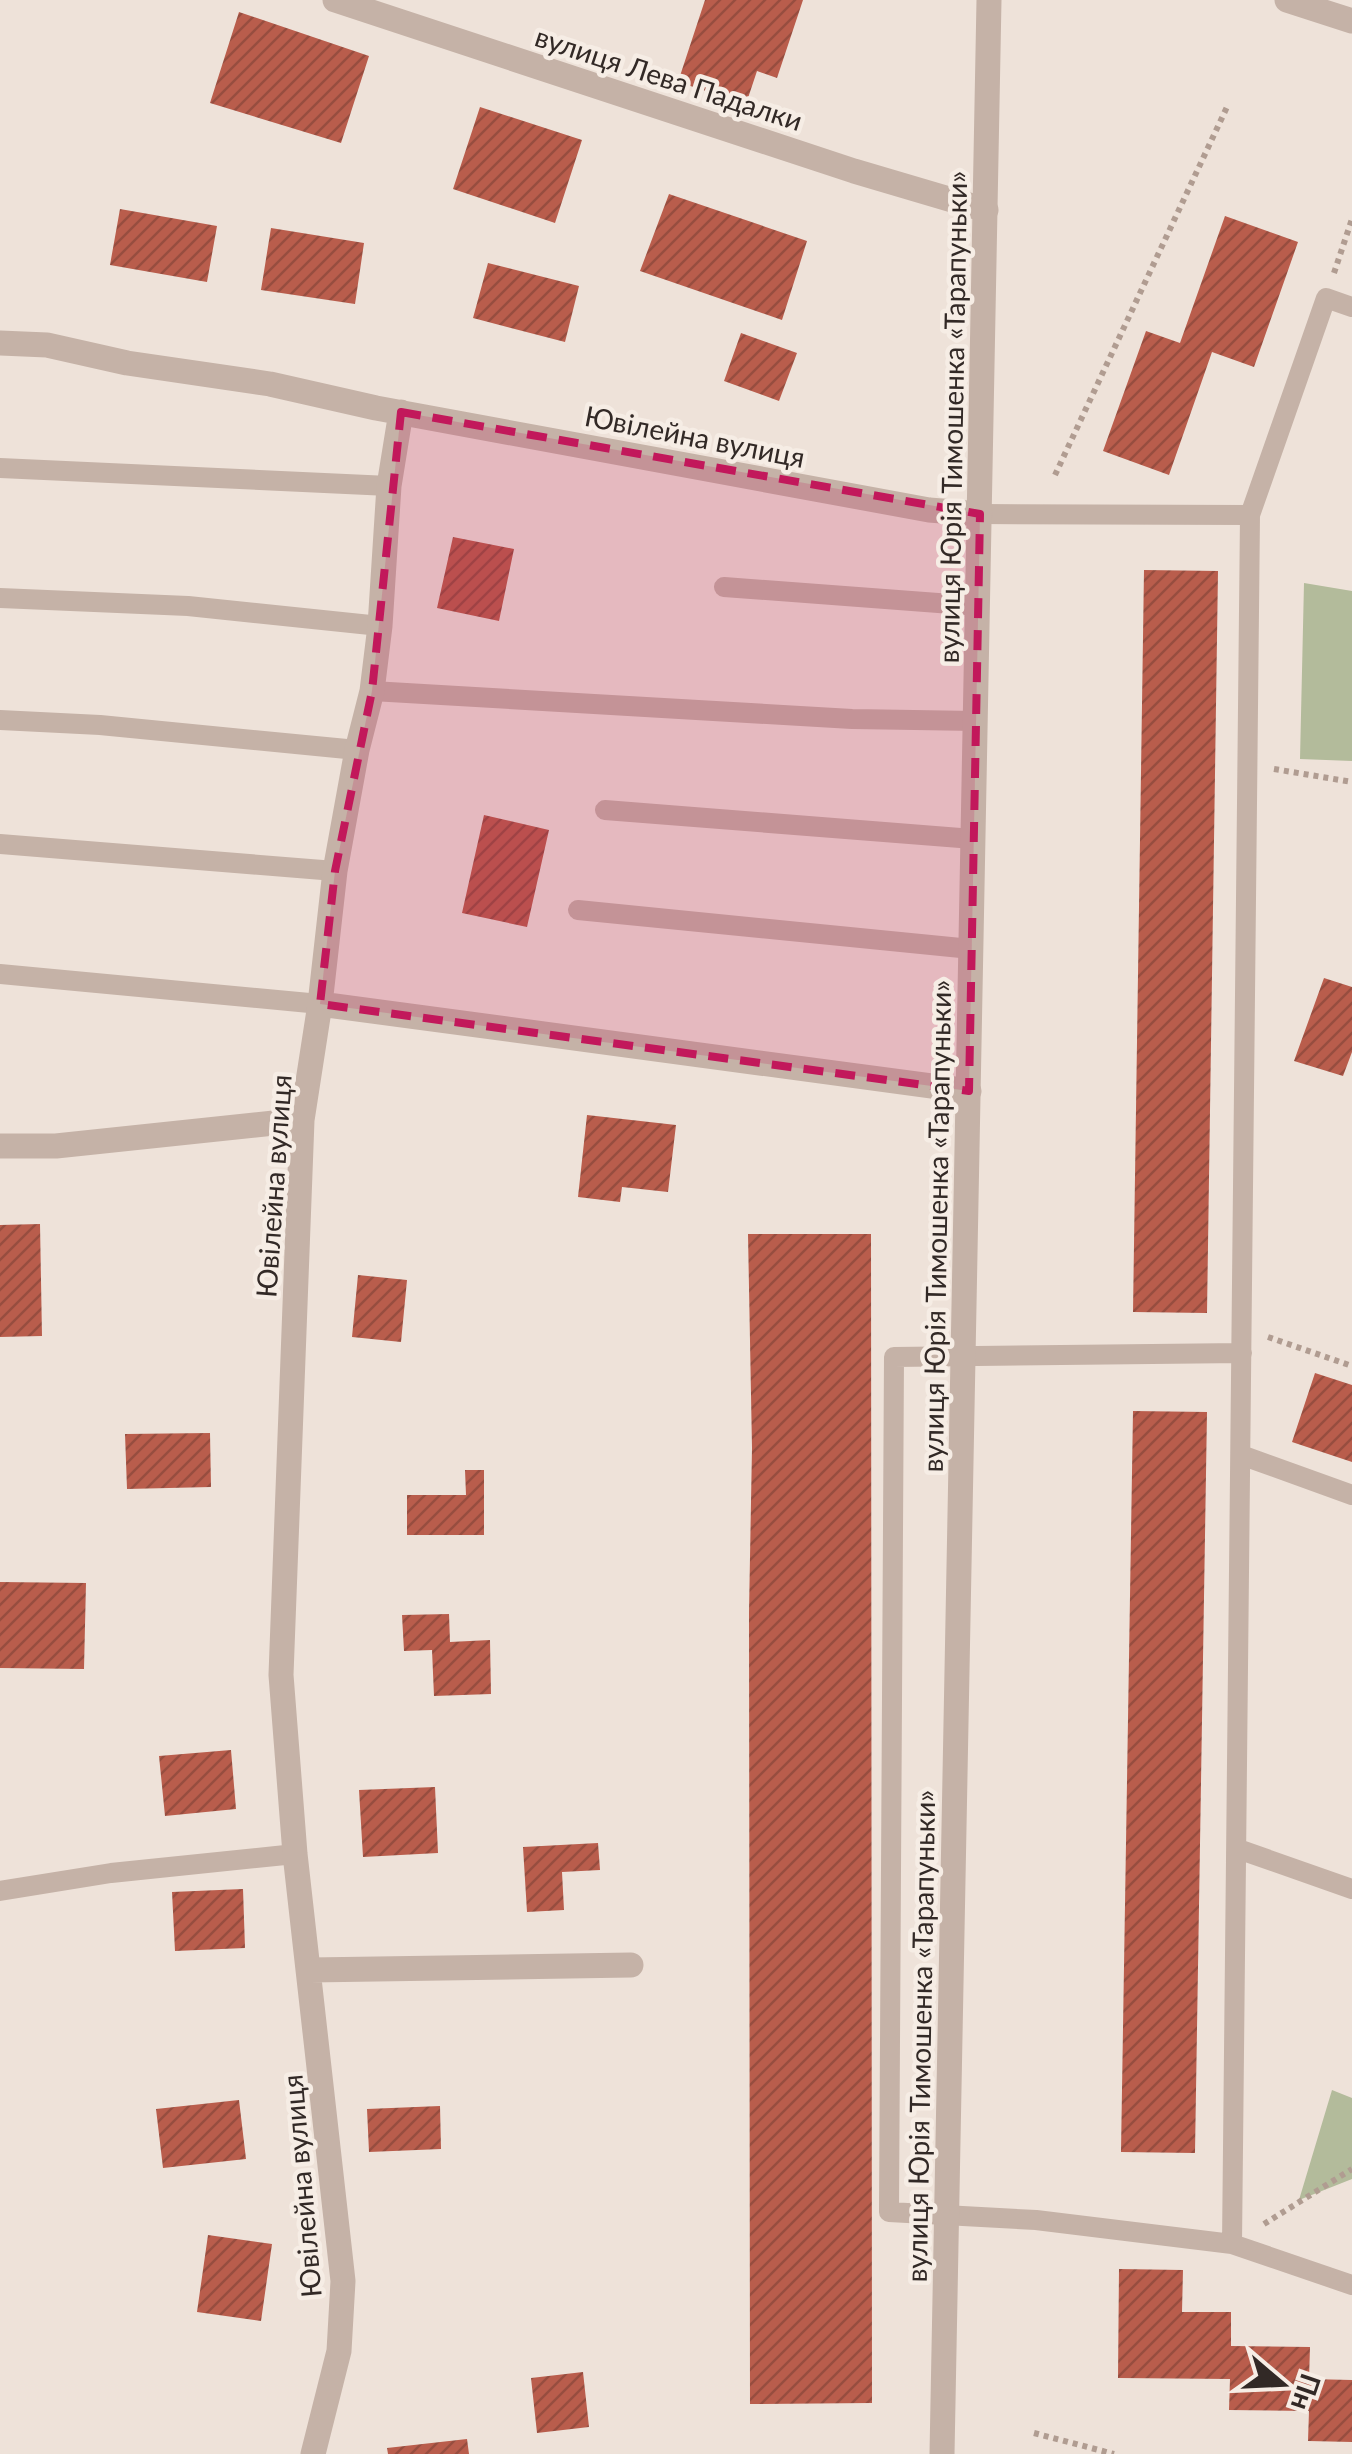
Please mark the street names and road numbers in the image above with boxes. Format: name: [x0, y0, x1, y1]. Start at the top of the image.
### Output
street label: вулиця Лева Падалки: [531, 19, 807, 137]
street label: вулиця Юрія Тимошенка «Тарапуньки»: [931, 170, 973, 664]
street label: Ювілейна вулиця: [582, 398, 808, 474]
street label: вулиця Юрія Тимошенка «Тарапуньки»: [915, 979, 957, 1473]
street label: Ювілейна вулиця: [248, 1073, 298, 1299]
street label: вулиця Юрія Тимошенка «Тарапуньки»: [899, 1789, 941, 2283]
street label: Ювілейна вулиця: [274, 2073, 328, 2299]

